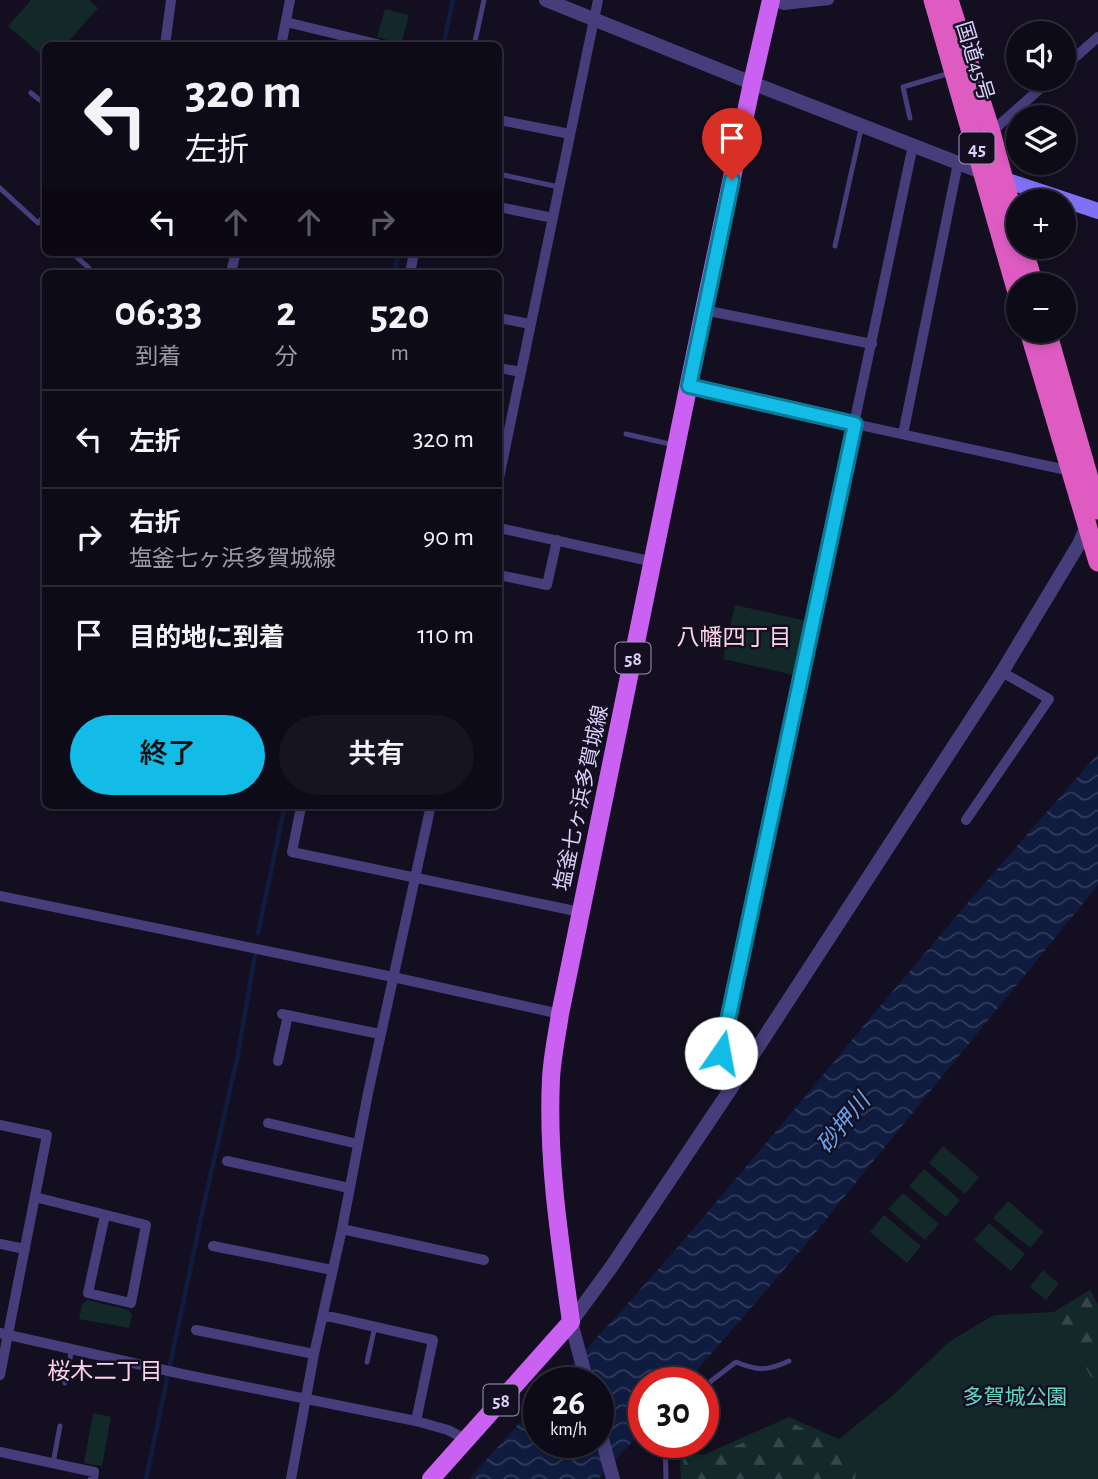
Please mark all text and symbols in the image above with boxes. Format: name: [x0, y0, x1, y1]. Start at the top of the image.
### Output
street label: 国道45号: [953, 19, 997, 103]
map controls: [1006, 21, 1076, 343]
button: sound: [1006, 21, 1076, 91]
text: 320 m: [185, 68, 302, 117]
icon: left: [70, 70, 161, 161]
button: layers: [1006, 105, 1076, 175]
pin: [702, 108, 762, 180]
icon: arrive: [713, 119, 751, 157]
road number: 45: [960, 132, 995, 164]
text: 左折: [185, 134, 249, 166]
button: +: [1006, 189, 1076, 259]
icon: left: [144, 203, 182, 241]
icon: ahead: [217, 203, 255, 241]
icon: ahead: [290, 203, 328, 241]
icon: right: [363, 203, 401, 241]
button: −: [1006, 273, 1076, 343]
text: 06:33: [114, 291, 202, 333]
text: 2: [276, 291, 296, 333]
text: 520: [370, 294, 430, 336]
text: m: [391, 342, 409, 365]
text: 到着: [135, 346, 181, 369]
text: 分: [275, 346, 298, 369]
icon: left: [70, 420, 108, 458]
text: 320 m: [413, 426, 474, 452]
text: 左折: [129, 429, 181, 455]
text: 右折: [129, 510, 181, 536]
icon: right: [70, 518, 108, 556]
text: 90 m: [423, 524, 474, 550]
text: 塩釜七ヶ浜多賀城線: [129, 548, 336, 571]
icon: arrive: [70, 616, 108, 654]
text: 110 m: [417, 622, 474, 648]
text: 目的地に到着: [129, 625, 285, 651]
district label: 八幡四丁目: [677, 625, 792, 650]
road number: 58: [616, 642, 650, 674]
street label: 塩釜七ヶ浜多賀城線: [551, 703, 611, 893]
button: 終了: [70, 715, 265, 795]
button: 共有: [279, 715, 474, 795]
position arrow: [684, 1016, 758, 1090]
water label: 砂押川: [812, 1086, 877, 1158]
district label: 桜木二丁目: [48, 1359, 163, 1384]
speed limit sign: 30: [628, 1367, 719, 1458]
road number: 58: [484, 1384, 518, 1416]
text: 26: [552, 1386, 585, 1421]
park label: 多賀城公園: [963, 1386, 1068, 1408]
text: km/h: [550, 1421, 587, 1439]

